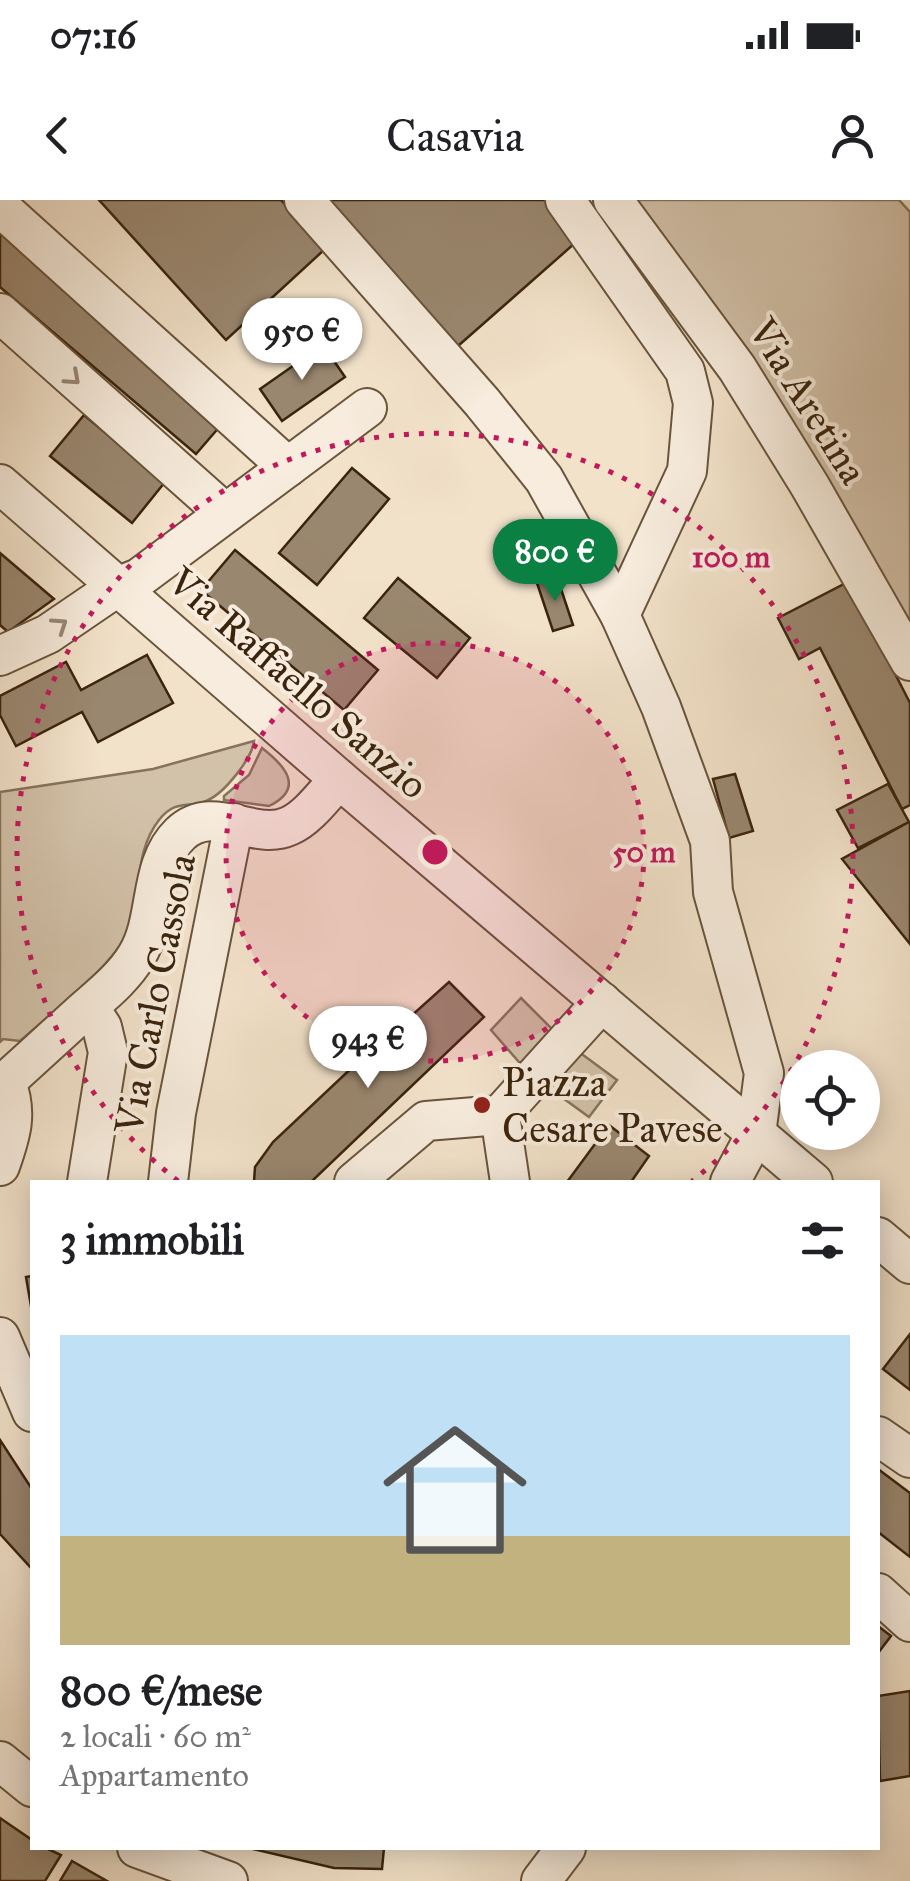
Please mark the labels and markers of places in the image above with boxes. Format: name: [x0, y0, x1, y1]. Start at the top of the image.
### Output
pin: 950 €: [232, 298, 372, 383]
pin: 800 €: [485, 519, 625, 604]
centre of rings: [417, 834, 453, 870]
pin: 943 €: [298, 1006, 438, 1091]
place label: Piazza Cesare Pavese: [502, 1058, 723, 1153]
marker: Piazza Cesare Pavese: [471, 1094, 493, 1116]

